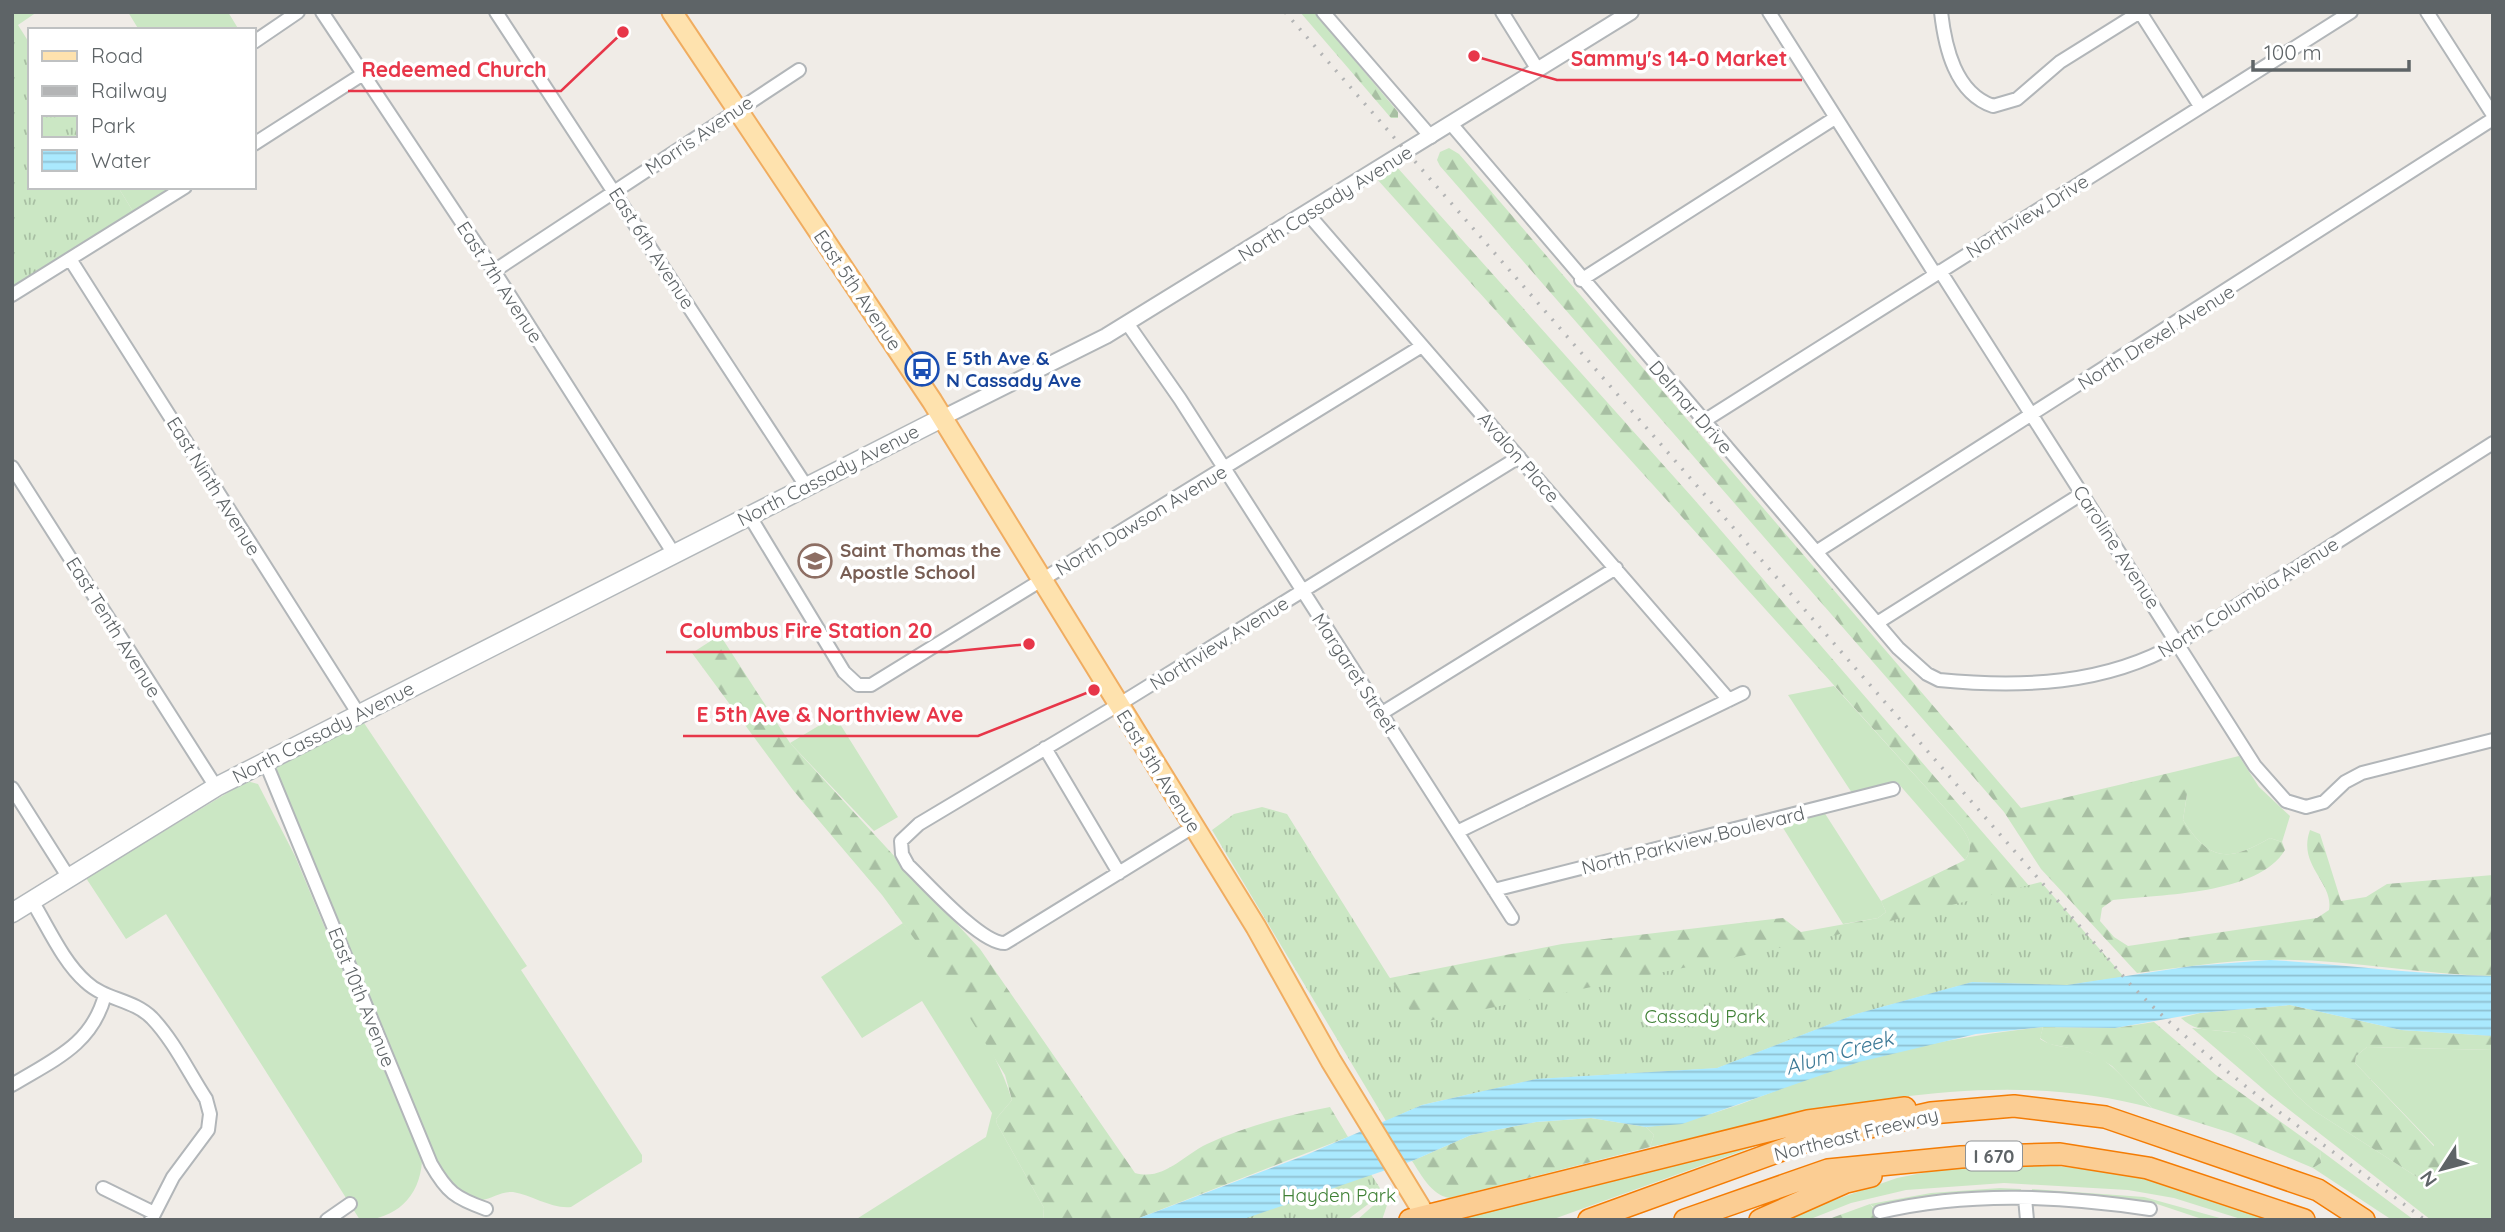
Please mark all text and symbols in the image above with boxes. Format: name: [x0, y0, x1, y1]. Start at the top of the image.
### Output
legend: [28, 28, 256, 189]
scale bar: [2253, 28, 2409, 72]
callout: Sammy's 14-0 Market: [1557, 38, 1802, 80]
text: 100 m: [2264, 39, 2322, 65]
text: Road: [91, 42, 143, 68]
text: Sammy's 14-0 Market: [1571, 45, 1787, 71]
callout: Redeemed Church: [348, 49, 561, 91]
text: Redeemed Church: [361, 56, 547, 82]
text: Railway: [91, 77, 167, 103]
street label: Morris Avenue: [640, 90, 758, 180]
text: Park: [91, 112, 135, 138]
street label: North Cassady Avenue: [1233, 140, 1417, 266]
text: Water: [91, 147, 151, 173]
street label: Northview Drive: [1961, 169, 2093, 263]
street label: East 6th Avenue: [604, 183, 700, 313]
street label: East 7th Avenue: [452, 217, 548, 347]
street label: East 5th Avenue: [809, 225, 907, 355]
street label: North Drexel Avenue: [2073, 279, 2239, 395]
place label: E 5th Ave & N Cassady Ave: [946, 346, 1081, 392]
bus stop icon: E 5th Ave & N Cassady Ave: [903, 350, 941, 388]
street label: Delmar Drive: [1644, 355, 1738, 459]
street label: Avalon Place: [1473, 407, 1565, 507]
street label: East Ninth Avenue: [162, 412, 266, 560]
street label: North Cassady Avenue: [733, 419, 923, 531]
street label: North Dawson Avenue: [1051, 459, 1231, 581]
street label: Caroline Avenue: [2068, 481, 2166, 613]
street label: North Columbia Avenue: [2153, 532, 2343, 662]
place label: Saint Thomas the Apostle School: [840, 538, 1001, 584]
school or university icon: Saint Thomas the Apostle School: [796, 542, 834, 580]
street label: East Tenth Avenue: [61, 552, 167, 702]
street label: Northview Avenue: [1145, 591, 1293, 695]
street label: Margaret Street: [1307, 608, 1403, 738]
callout: Columbus Fire Station 20: [666, 610, 947, 652]
text: Columbus Fire Station 20: [680, 617, 933, 643]
street label: North Cassady Avenue: [228, 676, 418, 788]
callout: E 5th Ave & Northview Ave: [683, 694, 978, 736]
text: E 5th Ave & Northview Ave: [697, 701, 963, 727]
street label: East 5th Avenue: [1112, 705, 1206, 837]
street label: North Parkview Boulevard: [1579, 801, 1807, 879]
street label: East 10th Avenue: [323, 924, 401, 1070]
park label: Cassady Park: [1644, 1004, 1766, 1028]
water label: Alum Creek: [1782, 1024, 1898, 1080]
street label: Northeast Freeway: [1771, 1102, 1941, 1166]
north arrow: [2407, 1134, 2477, 1204]
road number: I 670: [1966, 1142, 2022, 1170]
text: N: [2414, 1166, 2442, 1192]
park label: Hayden Park: [1282, 1183, 1396, 1207]

